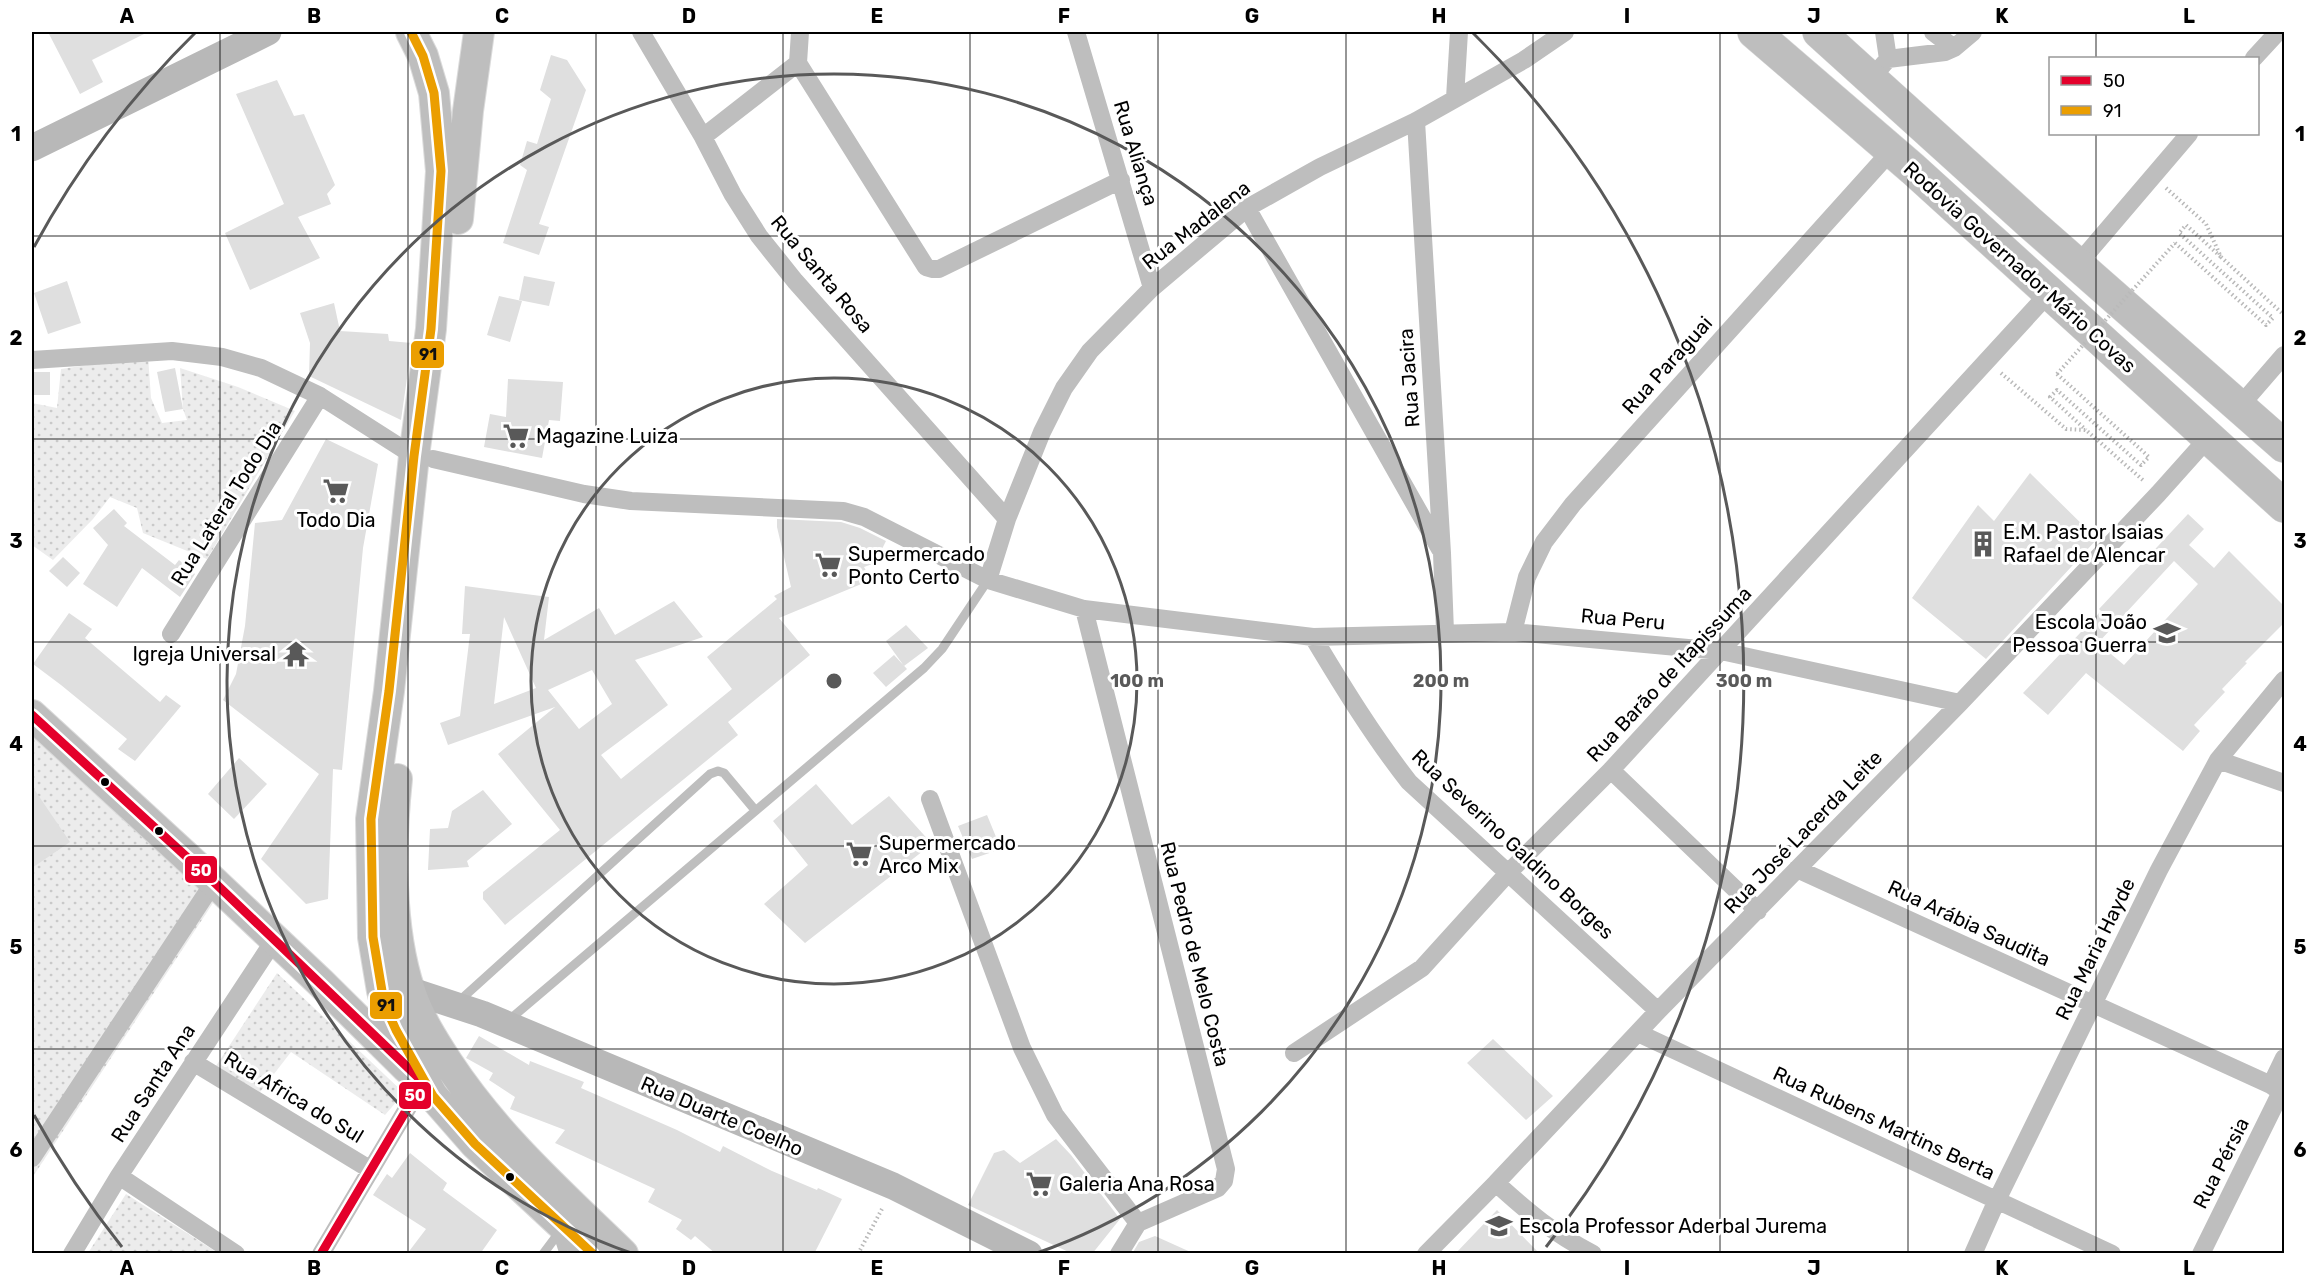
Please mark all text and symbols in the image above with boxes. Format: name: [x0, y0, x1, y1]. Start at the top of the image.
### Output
text: A: [120, 4, 135, 28]
text: B: [307, 4, 321, 28]
text: C: [495, 4, 509, 28]
text: D: [682, 4, 696, 28]
text: E: [871, 4, 883, 28]
text: F: [1058, 4, 1070, 28]
text: G: [1245, 4, 1259, 28]
text: H: [1432, 4, 1446, 28]
text: I: [1624, 4, 1630, 28]
text: J: [1807, 4, 1821, 28]
text: K: [1995, 4, 2009, 28]
text: L: [2183, 4, 2195, 28]
legend: [2049, 57, 2259, 135]
text: 50: [2103, 70, 2125, 92]
street label: Rua Aliança: [1109, 97, 1163, 209]
text: 91: [2103, 100, 2121, 122]
text: 1: [11, 122, 21, 146]
text: 1: [2295, 122, 2305, 146]
street label: Rodovia Governador Mário Covas: [1899, 156, 2141, 378]
street label: Rua Madalena: [1137, 175, 1255, 275]
street label: Rua Santa Rosa: [766, 210, 878, 338]
street label: Rua Paraguai: [1617, 311, 1717, 419]
text: 2: [10, 326, 23, 350]
text: 2: [2294, 326, 2307, 350]
street label: Rua Jacira: [1394, 328, 1424, 428]
line badge: 91: [410, 340, 445, 369]
text: 91: [419, 345, 437, 364]
street label: Rua Lateral Todo Dia: [166, 416, 286, 590]
supermarket icon: Magazine Luiza: [501, 421, 531, 451]
place label: Magazine Luiza: [536, 424, 678, 448]
supermarket icon: Todo Dia: [321, 476, 351, 506]
place label: Todo Dia: [296, 508, 376, 532]
place label: E.M. Pastor Isaias Rafael de Alencar: [2003, 520, 2166, 567]
text: 3: [9, 529, 23, 553]
building icon: E.M. Pastor Isaias Rafael de Alencar: [1968, 529, 1998, 559]
text: 3: [2293, 529, 2307, 553]
place label: Supermercado Ponto Certo: [848, 542, 985, 589]
supermarket icon: Supermercado Ponto Certo: [813, 550, 843, 580]
street label: Rua Barão de Itapissuma: [1582, 581, 1756, 767]
street label: Rua Peru: [1580, 603, 1666, 635]
place label: Escola João Pessoa Guerra: [2012, 610, 2147, 657]
school or university icon: Escola João Pessoa Guerra: [2152, 618, 2182, 648]
temple icon: Igreja Universal: [281, 639, 311, 669]
place label: Igreja Universal: [132, 642, 276, 666]
text: 100 m: [1110, 670, 1164, 692]
text: 200 m: [1413, 670, 1469, 692]
text: 300 m: [1716, 670, 1772, 692]
centre of rings: [824, 671, 844, 691]
text: 4: [9, 732, 23, 756]
text: 4: [2293, 732, 2307, 756]
street label: Rua Severino Galdino Borges: [1407, 744, 1619, 944]
street label: Rua José Lacerda Leite: [1719, 745, 1887, 919]
unlabelled marker: [99, 776, 111, 788]
unlabelled marker: [153, 825, 165, 837]
place label: Supermercado Arco Mix: [879, 831, 1016, 878]
supermarket icon: Supermercado Arco Mix: [844, 839, 874, 869]
street label: Rua Pedro de Melo Costa: [1155, 839, 1235, 1069]
line badge: 50: [184, 855, 218, 884]
text: 50: [190, 861, 212, 880]
street label: Rua Maria Hayde: [2050, 874, 2140, 1024]
street label: Rua Arábia Saudita: [1884, 875, 2054, 971]
text: 5: [10, 935, 23, 959]
text: 5: [2294, 935, 2307, 959]
line badge: 91: [369, 991, 403, 1020]
text: 91: [377, 996, 395, 1015]
street label: Rua Santa Ana: [106, 1019, 200, 1147]
street label: Rua Africa do Sul: [220, 1046, 368, 1148]
street label: Rua Rubens Martins Berta: [1769, 1061, 1999, 1185]
street label: Rua Duarte Coelho: [637, 1071, 807, 1161]
line badge: 50: [398, 1081, 432, 1110]
text: 50: [404, 1086, 426, 1105]
street label: Rua Pérsia: [2188, 1114, 2254, 1212]
text: 6: [9, 1138, 23, 1162]
text: 6: [2293, 1138, 2307, 1162]
supermarket icon: Galeria Ana Rosa: [1024, 1169, 1054, 1199]
unlabelled marker: [504, 1171, 516, 1183]
place label: Galeria Ana Rosa: [1059, 1172, 1215, 1196]
school or university icon: Escola Professor Aderbal Jurema: [1484, 1211, 1514, 1241]
place label: Escola Professor Aderbal Jurema: [1519, 1214, 1827, 1238]
text: A: [120, 1256, 135, 1280]
text: B: [307, 1256, 321, 1280]
text: C: [495, 1256, 509, 1280]
text: D: [682, 1256, 696, 1280]
text: E: [871, 1256, 883, 1280]
text: F: [1058, 1256, 1070, 1280]
text: G: [1245, 1256, 1259, 1280]
text: H: [1432, 1256, 1446, 1280]
text: I: [1624, 1256, 1630, 1280]
text: J: [1807, 1256, 1821, 1280]
text: K: [1995, 1256, 2009, 1280]
text: L: [2183, 1256, 2195, 1280]

